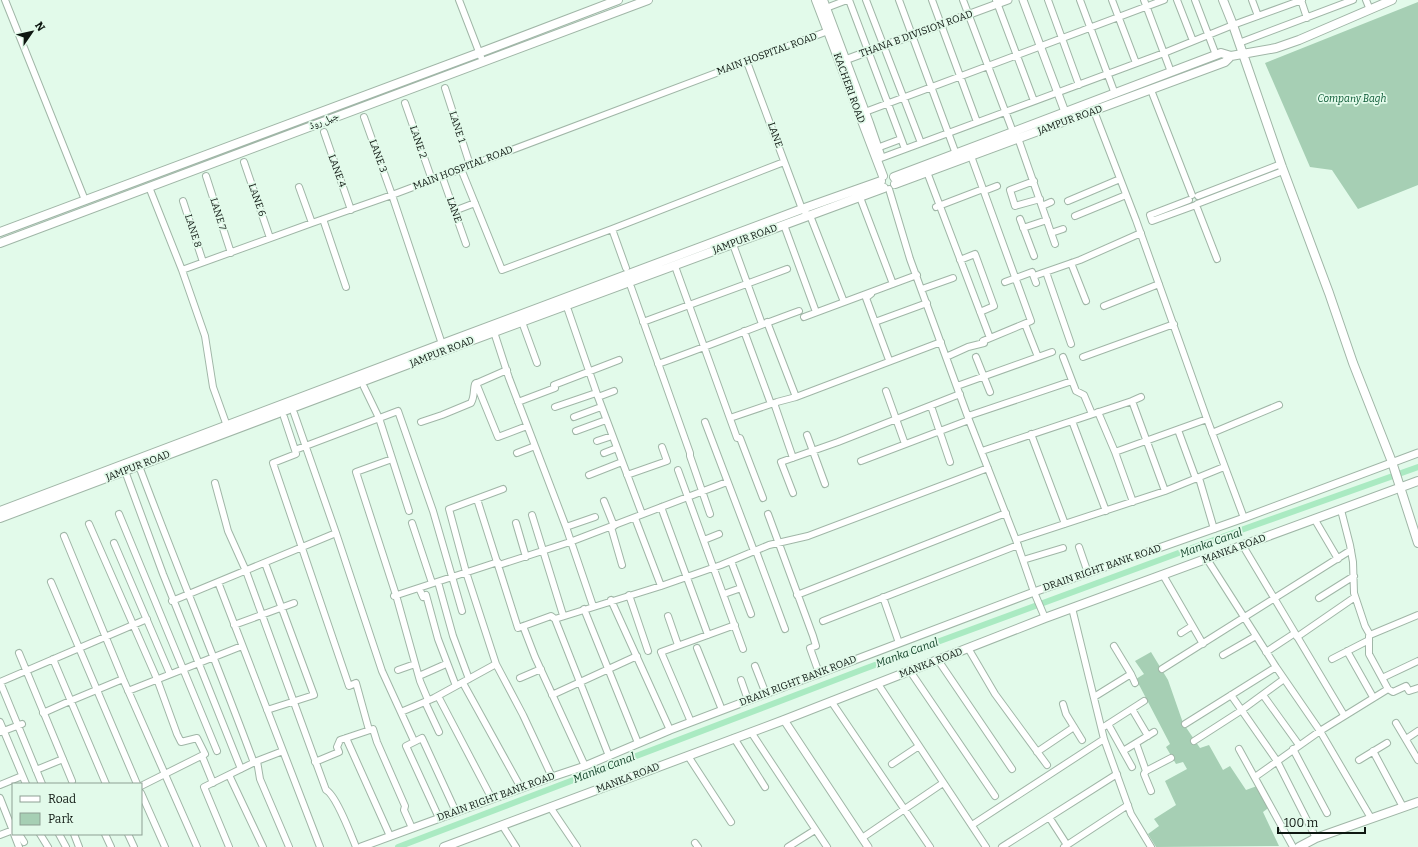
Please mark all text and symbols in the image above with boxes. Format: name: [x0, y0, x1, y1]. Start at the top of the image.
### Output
street label: THANA B DIVISION ROAD: [858, 8, 974, 60]
north arrow: [12, 12, 52, 52]
text: N: [32, 20, 48, 34]
street label: MAIN HOSPITAL ROAD: [715, 30, 819, 78]
street label: KACHERI ROAD: [831, 51, 867, 125]
park label: Company Bagh: [1318, 93, 1386, 105]
street label: JAMPUR ROAD: [1035, 103, 1104, 138]
street label: جیل روڈ: [308, 110, 341, 132]
street label: LANE 1: [446, 110, 468, 144]
street label: LANE: [765, 121, 785, 149]
street label: LANE 2: [407, 124, 429, 160]
street label: LANE 3: [367, 138, 390, 174]
street label: MAIN HOSPITAL ROAD: [411, 143, 515, 193]
street label: LANE 4: [326, 153, 349, 189]
street label: LANE 6: [246, 182, 268, 218]
street label: LANE 7: [207, 196, 229, 232]
street label: LANE: [444, 196, 464, 224]
street label: LANE 8: [182, 213, 204, 249]
street label: JAMPUR ROAD: [710, 222, 779, 257]
street label: JAMPUR ROAD: [407, 334, 476, 370]
street label: JAMPUR ROAD: [103, 448, 172, 484]
water label: Manka Canal: [1178, 526, 1244, 560]
street label: MANKA ROAD: [1200, 532, 1268, 566]
street label: DRAIN RIGHT BANK ROAD: [1041, 542, 1163, 594]
water label: Manka Canal: [874, 636, 940, 670]
street label: MANKA ROAD: [898, 645, 964, 681]
street label: DRAIN RIGHT BANK ROAD: [738, 653, 858, 709]
water label: Manka Canal: [571, 750, 637, 786]
street label: MANKA ROAD: [595, 760, 661, 796]
street label: DRAIN RIGHT BANK ROAD: [436, 770, 556, 824]
legend: [12, 783, 142, 835]
text: Road: [48, 792, 76, 806]
scale bar: [1278, 809, 1365, 835]
text: Park: [48, 812, 74, 826]
text: 100 m: [1284, 816, 1319, 830]

